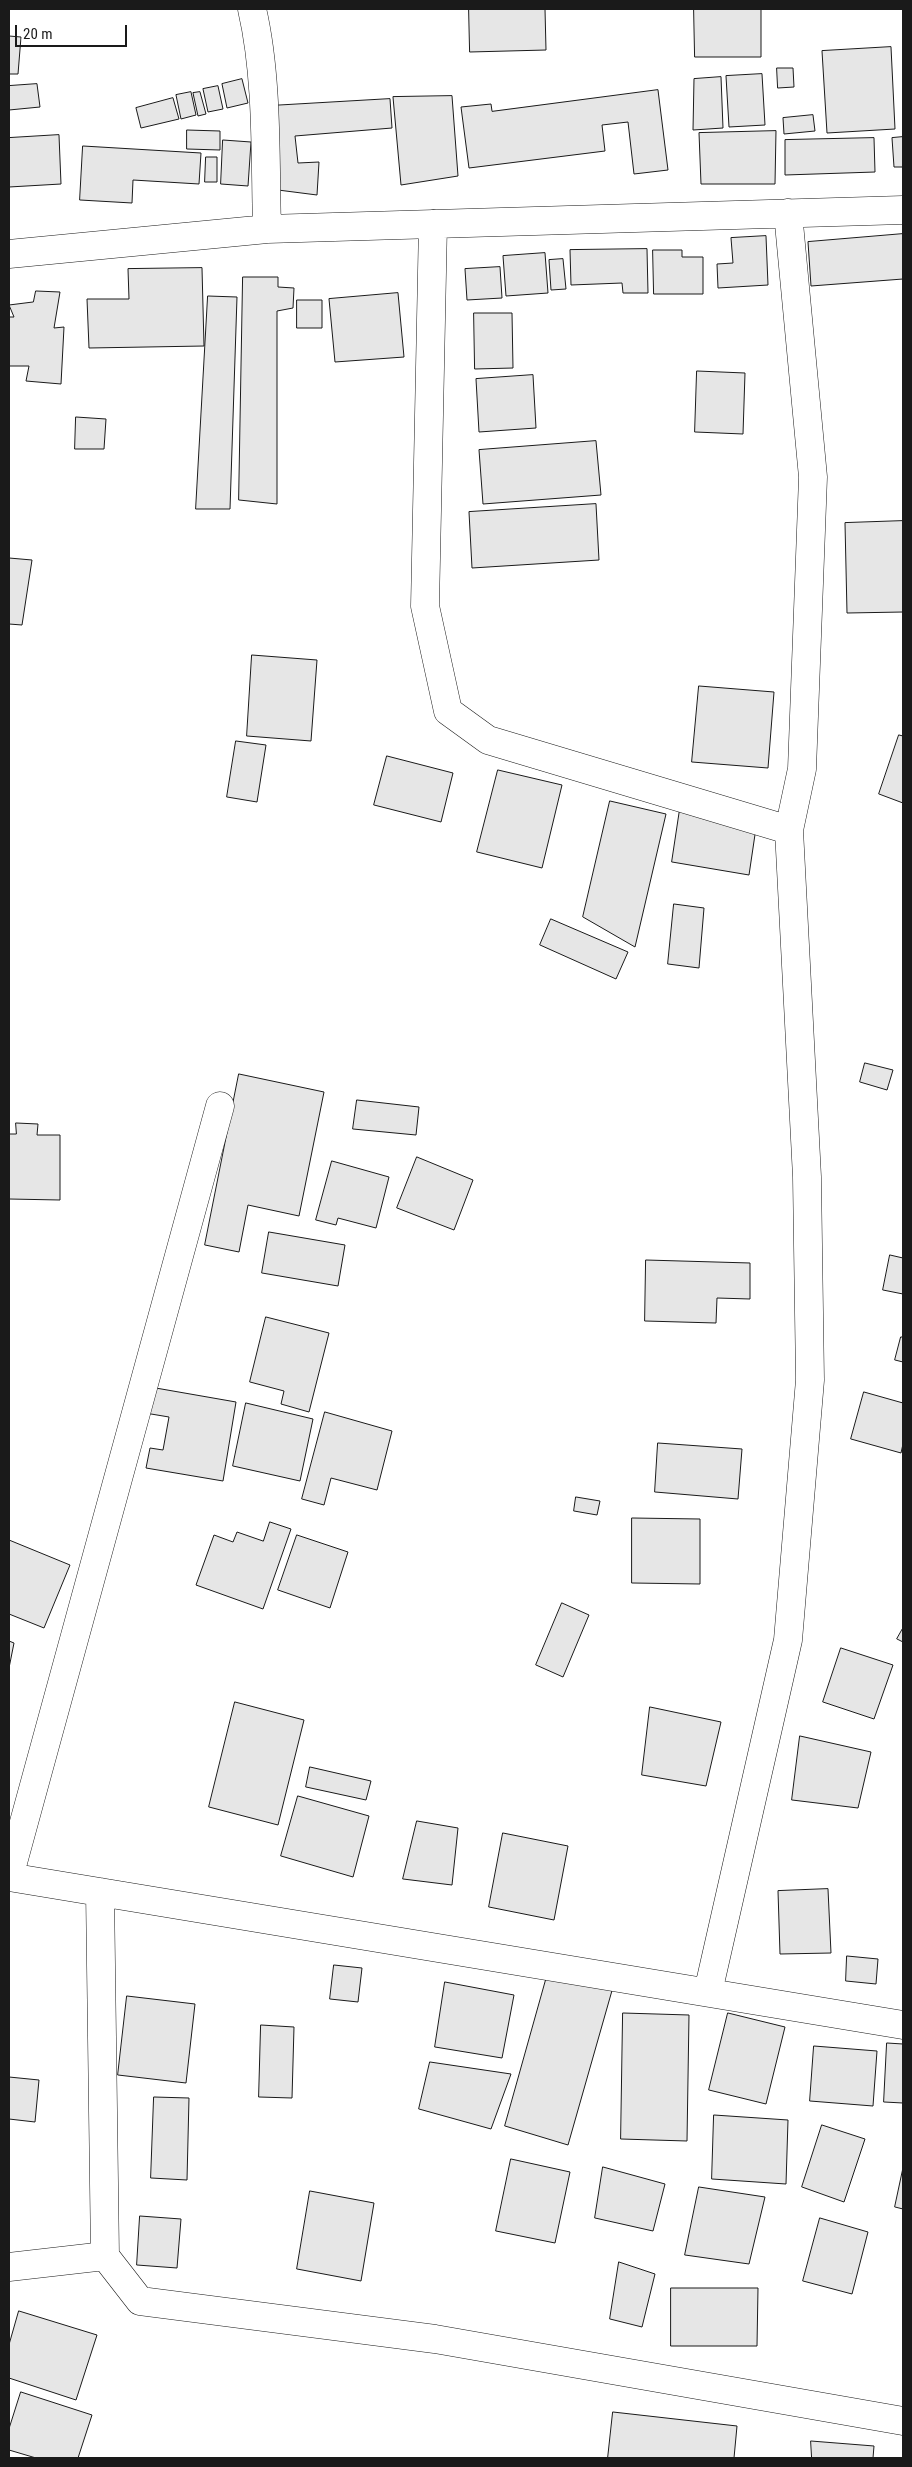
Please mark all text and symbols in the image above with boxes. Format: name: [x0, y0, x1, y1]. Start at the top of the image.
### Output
scale bar: [18, 15, 130, 47]
text: 20 m: [23, 25, 53, 43]

